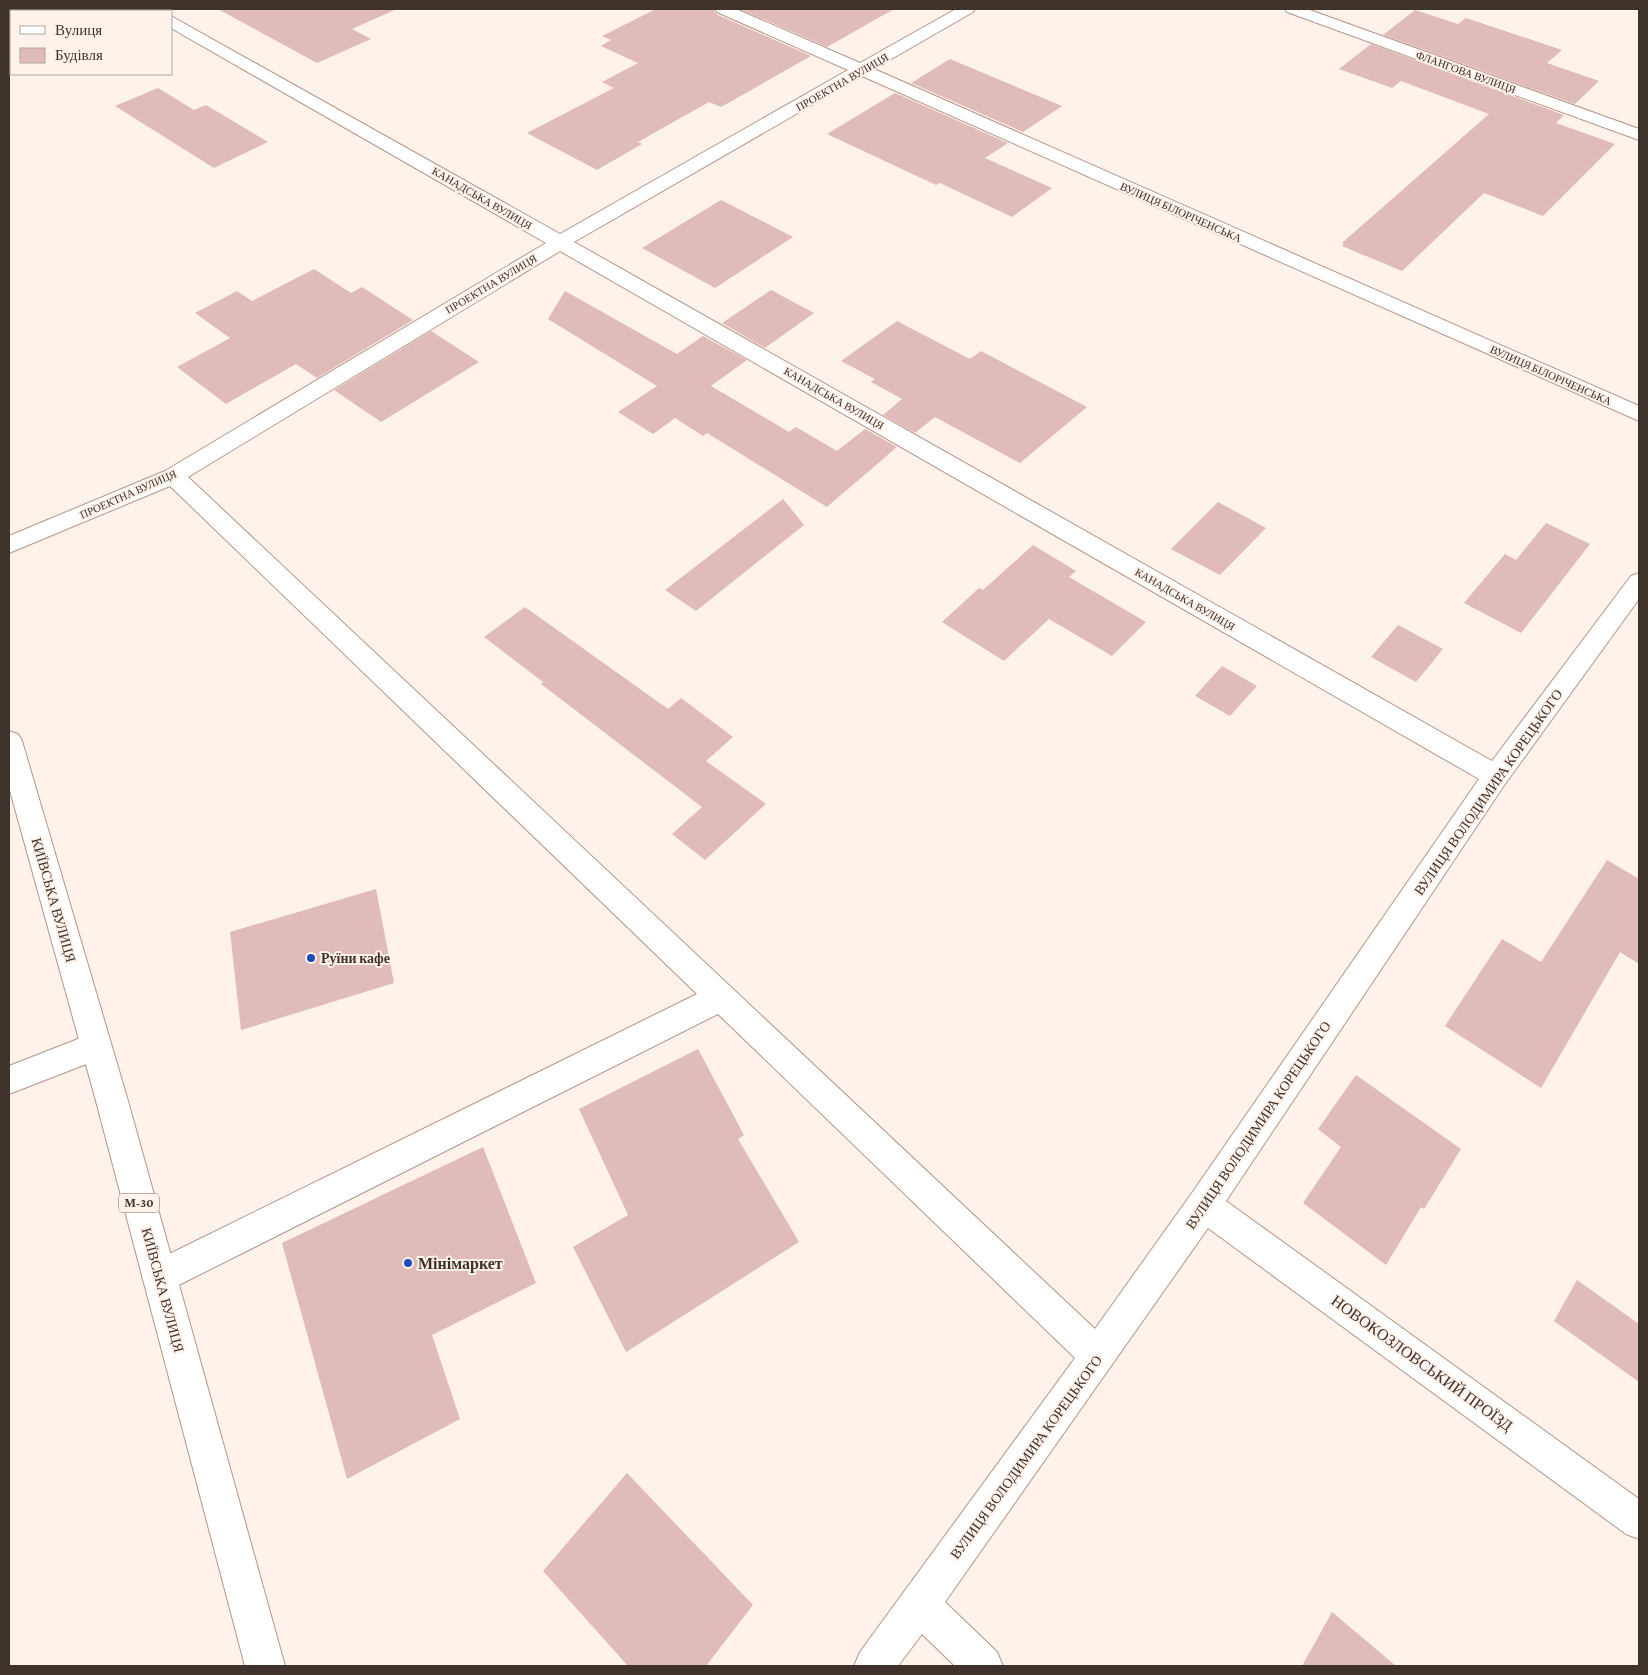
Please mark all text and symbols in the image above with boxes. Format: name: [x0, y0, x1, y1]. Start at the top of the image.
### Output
legend: [10, 10, 172, 75]
text: Вулиця: [55, 22, 102, 38]
text: Будівля: [55, 47, 103, 63]
street label: ФЛАНГОВА ВУЛИЦЯ: [1414, 48, 1518, 96]
street label: ПРОЕКТНА ВУЛИЦЯ: [794, 50, 891, 113]
street label: КАНАДСЬКА ВУЛИЦЯ: [430, 164, 535, 232]
street label: ВУЛИЦЯ БІЛОРІЧЕНСЬКА: [1118, 180, 1244, 244]
street label: ПРОЕКТНА ВУЛИЦЯ: [443, 252, 539, 316]
street label: ВУЛИЦЯ БІЛОРІЧЕНСЬКА: [1488, 343, 1614, 407]
street label: КАНАДСЬКА ВУЛИЦЯ: [782, 364, 887, 432]
street label: ПРОЕКТНА ВУЛИЦЯ: [78, 467, 179, 521]
street label: КАНАДСЬКА ВУЛИЦЯ: [1133, 565, 1238, 633]
street label: ВУЛИЦЯ ВОЛОДИМИРА КОРЕЦЬКОГО: [1411, 686, 1565, 898]
street label: КИЇВСЬКА ВУЛИЦЯ: [29, 836, 79, 964]
place label: Руїни кафе: [321, 950, 390, 966]
marker: Руїни кафе: [305, 952, 317, 964]
street label: ВУЛИЦЯ ВОЛОДИМИРА КОРЕЦЬКОГО: [1182, 1018, 1334, 1232]
road number: М-30: [119, 1194, 159, 1212]
street label: КИЇВСЬКА ВУЛИЦЯ: [139, 1226, 187, 1354]
place label: Мінімаркет: [418, 1255, 503, 1273]
marker: Мінімаркет: [402, 1257, 414, 1269]
street label: НОВОКОЗЛОВСЬКИЙ ПРОЇЗД: [1328, 1291, 1517, 1435]
street label: ВУЛИЦЯ ВОЛОДИМИРА КОРЕЦЬКОГО: [947, 1352, 1105, 1562]

